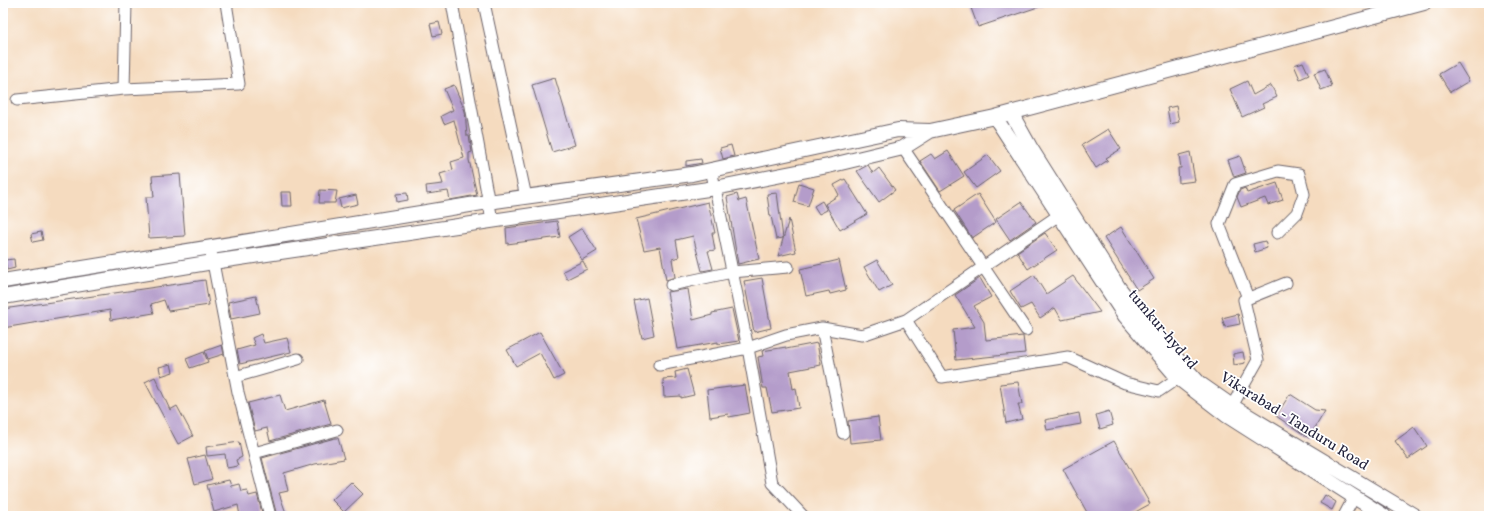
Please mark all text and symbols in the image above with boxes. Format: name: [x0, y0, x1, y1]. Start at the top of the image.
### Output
street label: tumkur-hyd rd: [1122, 286, 1202, 374]
street label: Vikarabad - Tanduru Road: [1216, 368, 1372, 476]

